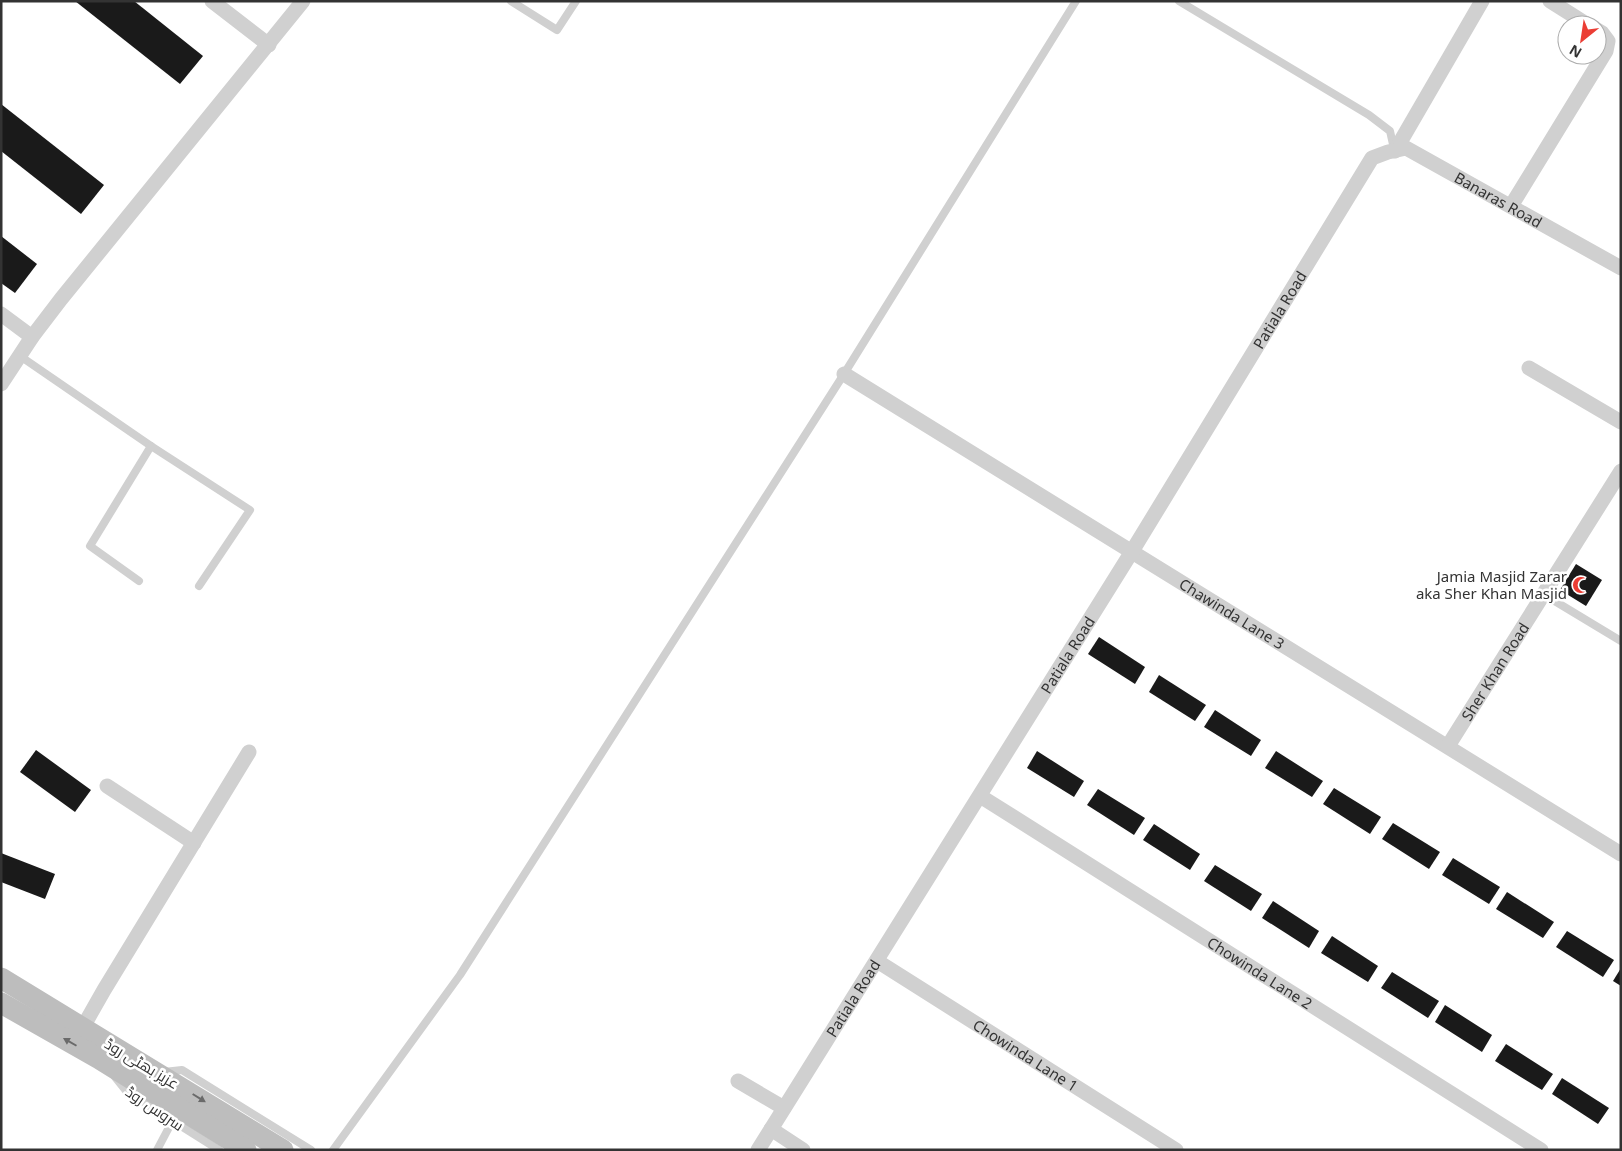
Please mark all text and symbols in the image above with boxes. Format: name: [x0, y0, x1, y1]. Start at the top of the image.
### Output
north arrow: [1557, 15, 1607, 65]
text: N: [1566, 41, 1585, 63]
street label: Banaras Road: [1451, 167, 1546, 232]
street label: Patiala Road: [1248, 267, 1311, 352]
place label: Jamia Masjid Zarar aka Sher Khan Masjid: [1416, 566, 1567, 603]
street label: Chawinda Lane 3: [1176, 573, 1289, 654]
mosque icon: Jamia Masjid Zarar aka Sher Khan Masjid: [1571, 575, 1591, 595]
street label: Patiala Road: [1036, 612, 1099, 697]
street label: Sher Khan Road: [1456, 619, 1533, 724]
street label: Chowinda Lane 2: [1204, 932, 1316, 1013]
street label: Patiala Road: [821, 956, 885, 1041]
street label: Chowinda Lane 1: [969, 1014, 1082, 1096]
street label: عزیز بھٹی روڈ: [101, 1033, 183, 1094]
one-way arrow: [63, 1038, 77, 1046]
street label: سروس روڈ: [121, 1081, 188, 1136]
one-way arrow: [193, 1093, 206, 1102]

